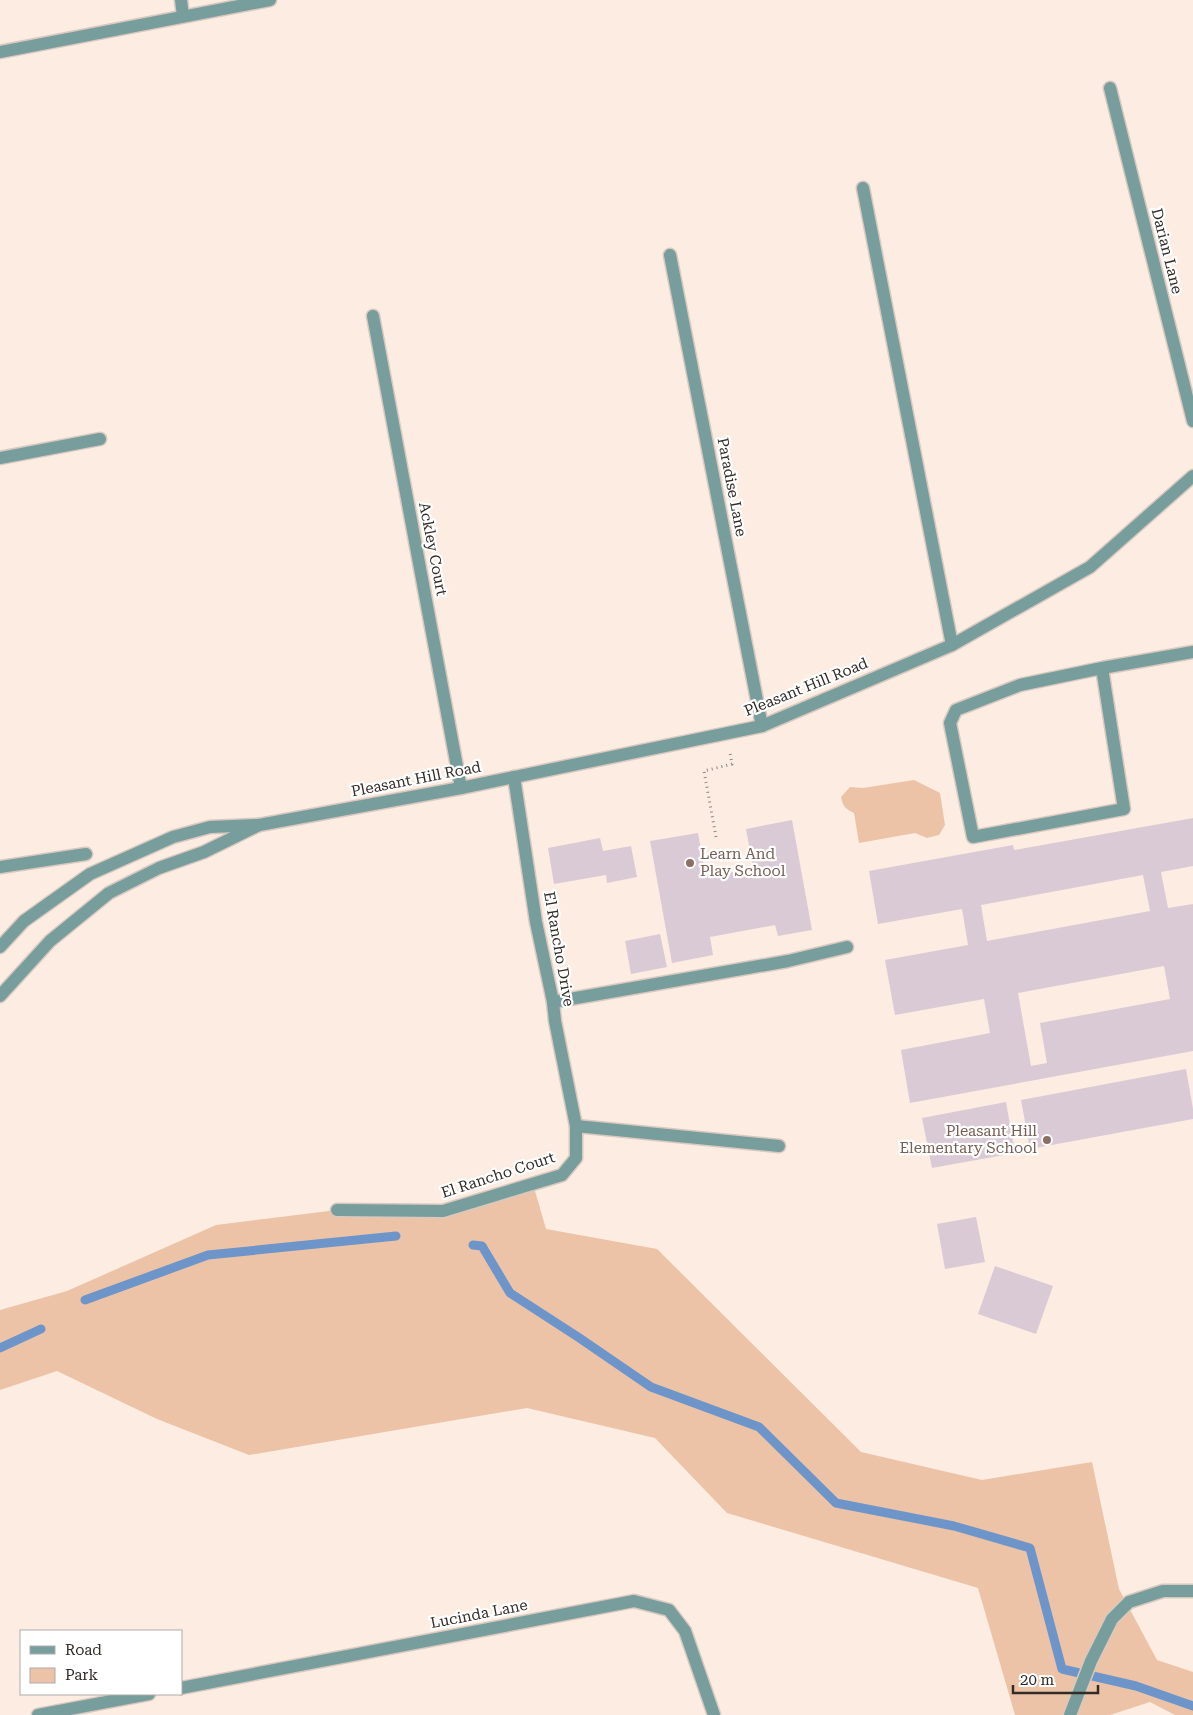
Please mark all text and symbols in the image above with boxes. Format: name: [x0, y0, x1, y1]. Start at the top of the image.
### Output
street label: Darian Lane: [1148, 206, 1186, 296]
street label: Paradise Lane: [714, 436, 750, 538]
street label: Ackley Court: [415, 501, 451, 598]
street label: Pleasant Hill Road: [741, 654, 871, 720]
street label: Pleasant Hill Road: [350, 758, 483, 800]
place label: Learn And Play School: [700, 845, 786, 880]
marker: Learn And Play School: [684, 857, 696, 869]
street label: El Rancho Drive: [540, 890, 578, 1008]
place label: Pleasant Hill Elementary School: [899, 1122, 1037, 1157]
marker: Pleasant Hill Elementary School: [1041, 1134, 1053, 1146]
street label: El Rancho Court: [439, 1148, 558, 1202]
street label: Lucinda Lane: [429, 1596, 529, 1632]
legend: [20, 1630, 182, 1695]
text: Road: [65, 1641, 102, 1659]
scale bar: [1013, 1662, 1098, 1694]
text: Park: [65, 1666, 99, 1684]
text: 20 m: [1020, 1671, 1055, 1689]

